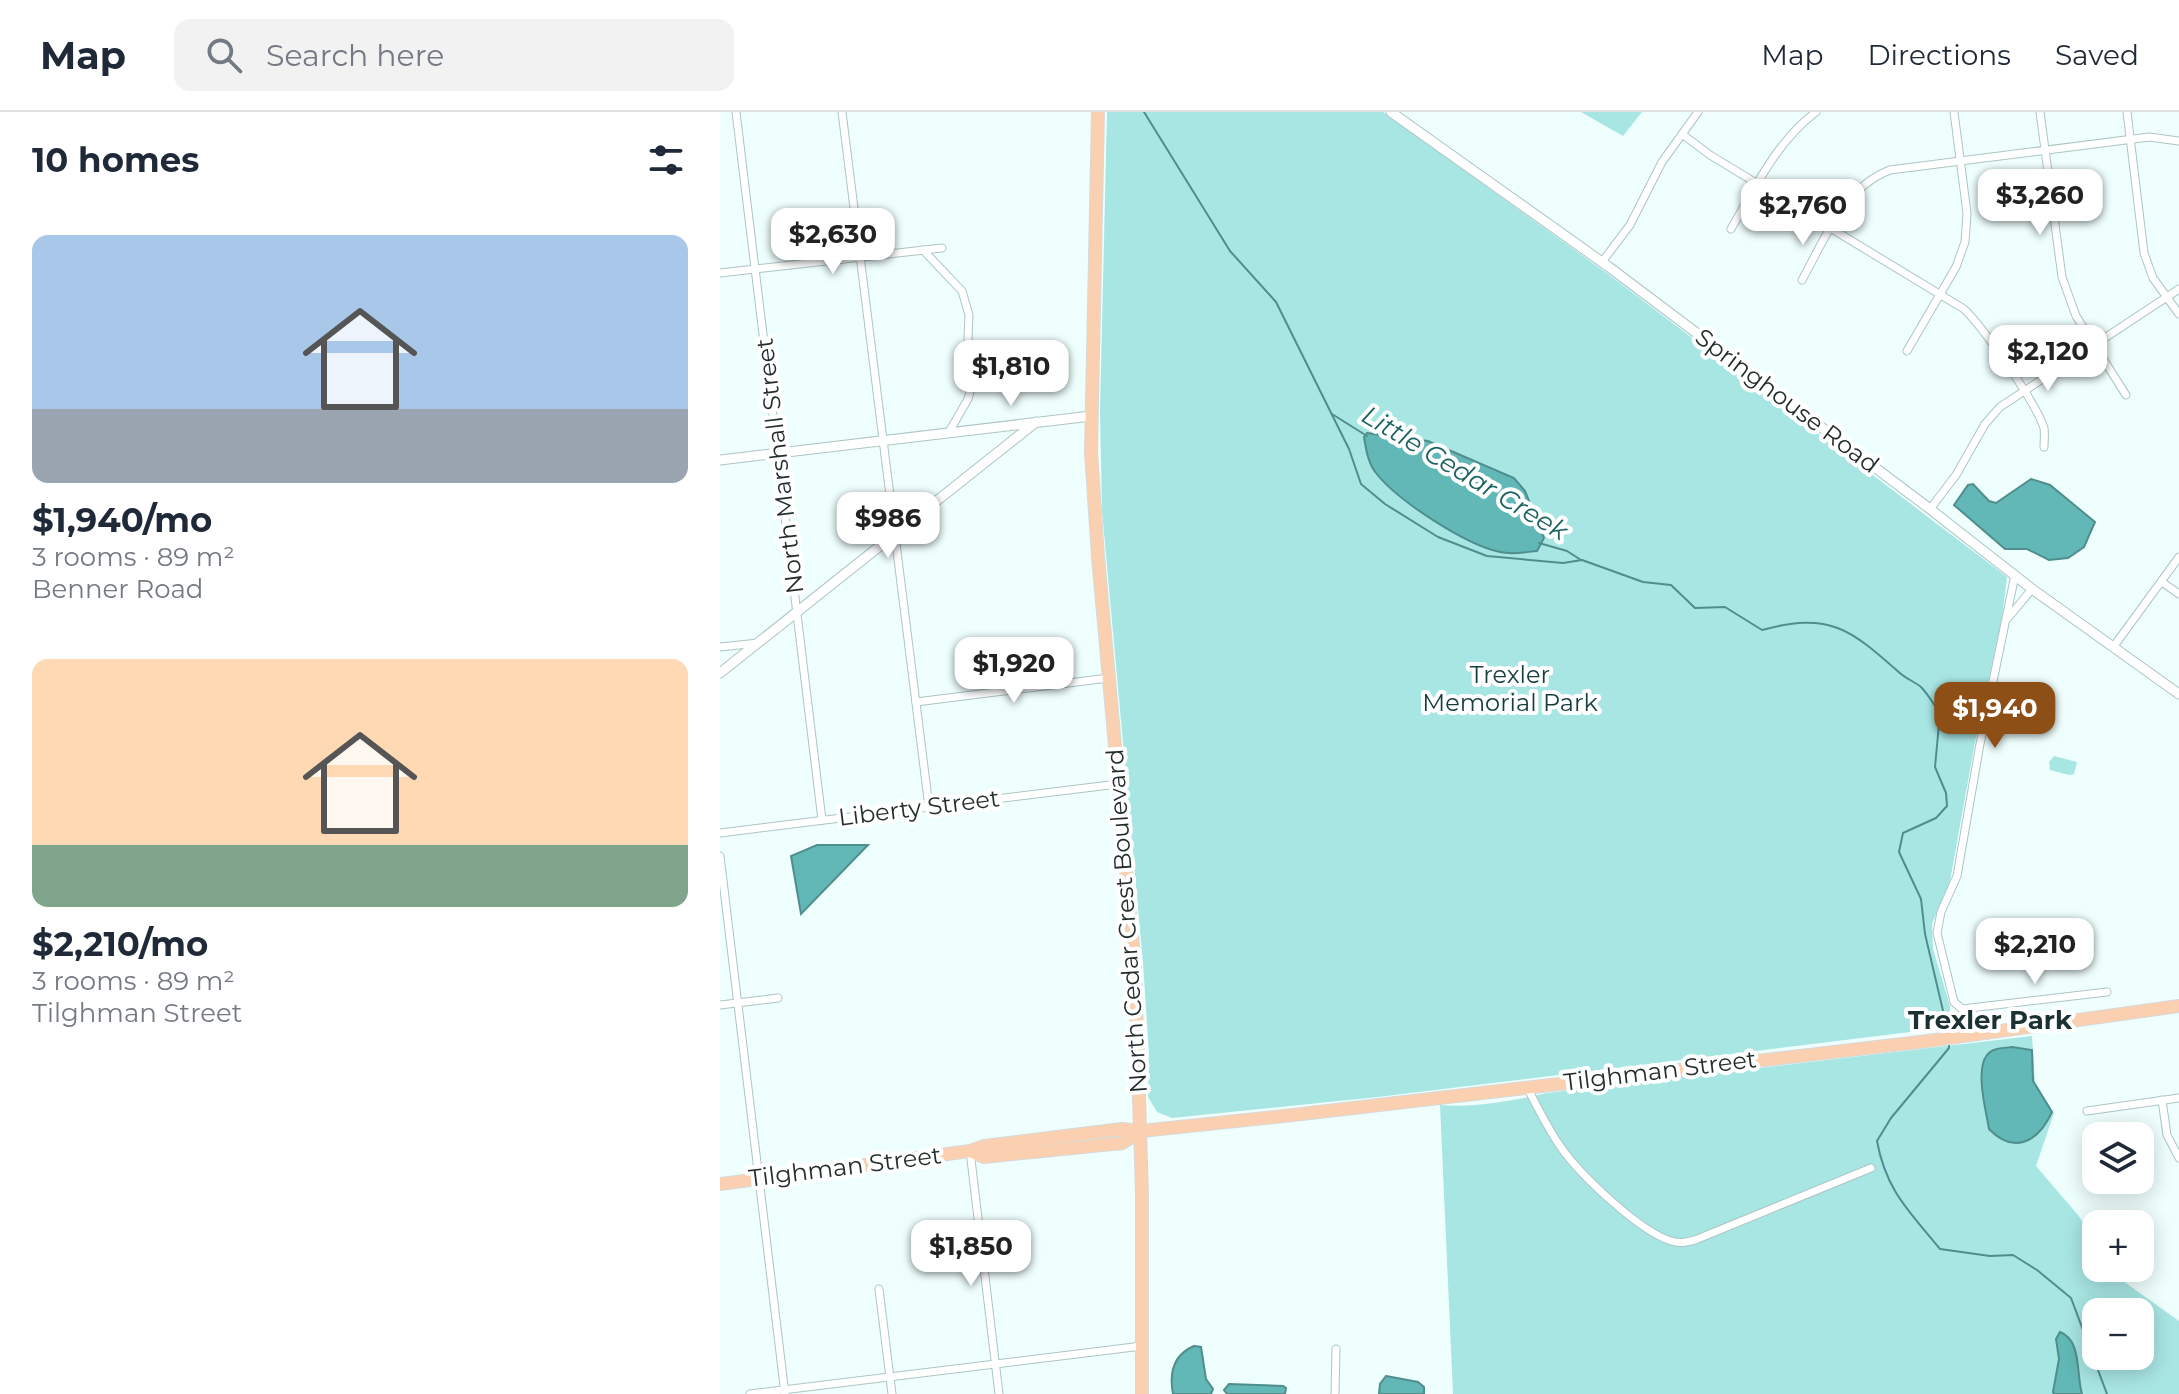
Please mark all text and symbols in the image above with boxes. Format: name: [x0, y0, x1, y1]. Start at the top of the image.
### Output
search box: [174, 19, 734, 91]
text: Map: [40, 32, 126, 79]
icon: search: [202, 33, 246, 77]
text: Search here: [266, 37, 444, 74]
text: Map: [1761, 38, 1823, 72]
text: Directions: [1867, 38, 2011, 72]
text: Saved: [2055, 38, 2139, 72]
icon: filters: [644, 138, 688, 182]
text: 10 homes: [32, 139, 199, 181]
pin: $3,260: [1975, 169, 2105, 237]
pin: $2,760: [1738, 179, 1868, 247]
text: $3,260: [1996, 179, 2084, 211]
text: $2,760: [1759, 189, 1847, 221]
pin: $2,630: [768, 208, 898, 276]
text: $2,630: [789, 218, 877, 250]
icon: home: [288, 287, 432, 431]
street label: Springhouse Road: [1690, 322, 1885, 479]
pin: $2,120: [1983, 325, 2113, 393]
text: $2,120: [2007, 335, 2089, 367]
street label: North Marshall Street: [749, 336, 810, 596]
pin: $1,810: [946, 340, 1076, 408]
text: $1,810: [972, 350, 1050, 382]
water label: Little Cedar Creek: [1356, 399, 1575, 548]
pin: $986: [841, 492, 935, 560]
text: $1,940/mo: [32, 499, 212, 541]
text: $986: [855, 502, 921, 534]
text: 3 rooms · 89 m²: [32, 541, 235, 573]
text: Benner Road: [32, 573, 203, 605]
pin: $1,920: [949, 637, 1079, 705]
text: $1,920: [973, 647, 1055, 679]
park label: Trexler Memorial Park: [1422, 660, 1598, 717]
pin: $1,940: [1930, 682, 2060, 750]
text: $1,940: [1952, 692, 2038, 724]
icon: home: [288, 711, 432, 855]
street label: North Cedar Crest Boulevard: [1100, 748, 1153, 1094]
street label: Liberty Street: [837, 783, 1001, 832]
pin: $2,210: [1970, 918, 2100, 986]
text: $2,210/mo: [32, 923, 208, 965]
text: $2,210: [1994, 928, 2076, 960]
text: 3 rooms · 89 m²: [32, 965, 235, 997]
text: Tilghman Street: [32, 997, 242, 1029]
district label: Trexler Park: [1908, 1004, 2073, 1036]
street label: Tilghman Street: [1562, 1044, 1758, 1097]
map controls: [2082, 1122, 2154, 1370]
button: layers: [2082, 1122, 2154, 1194]
street label: Tilghman Street: [747, 1140, 943, 1193]
button: +: [2082, 1210, 2154, 1282]
pin: $1,850: [906, 1220, 1036, 1288]
text: $1,850: [929, 1230, 1013, 1262]
button: −: [2082, 1298, 2154, 1370]

